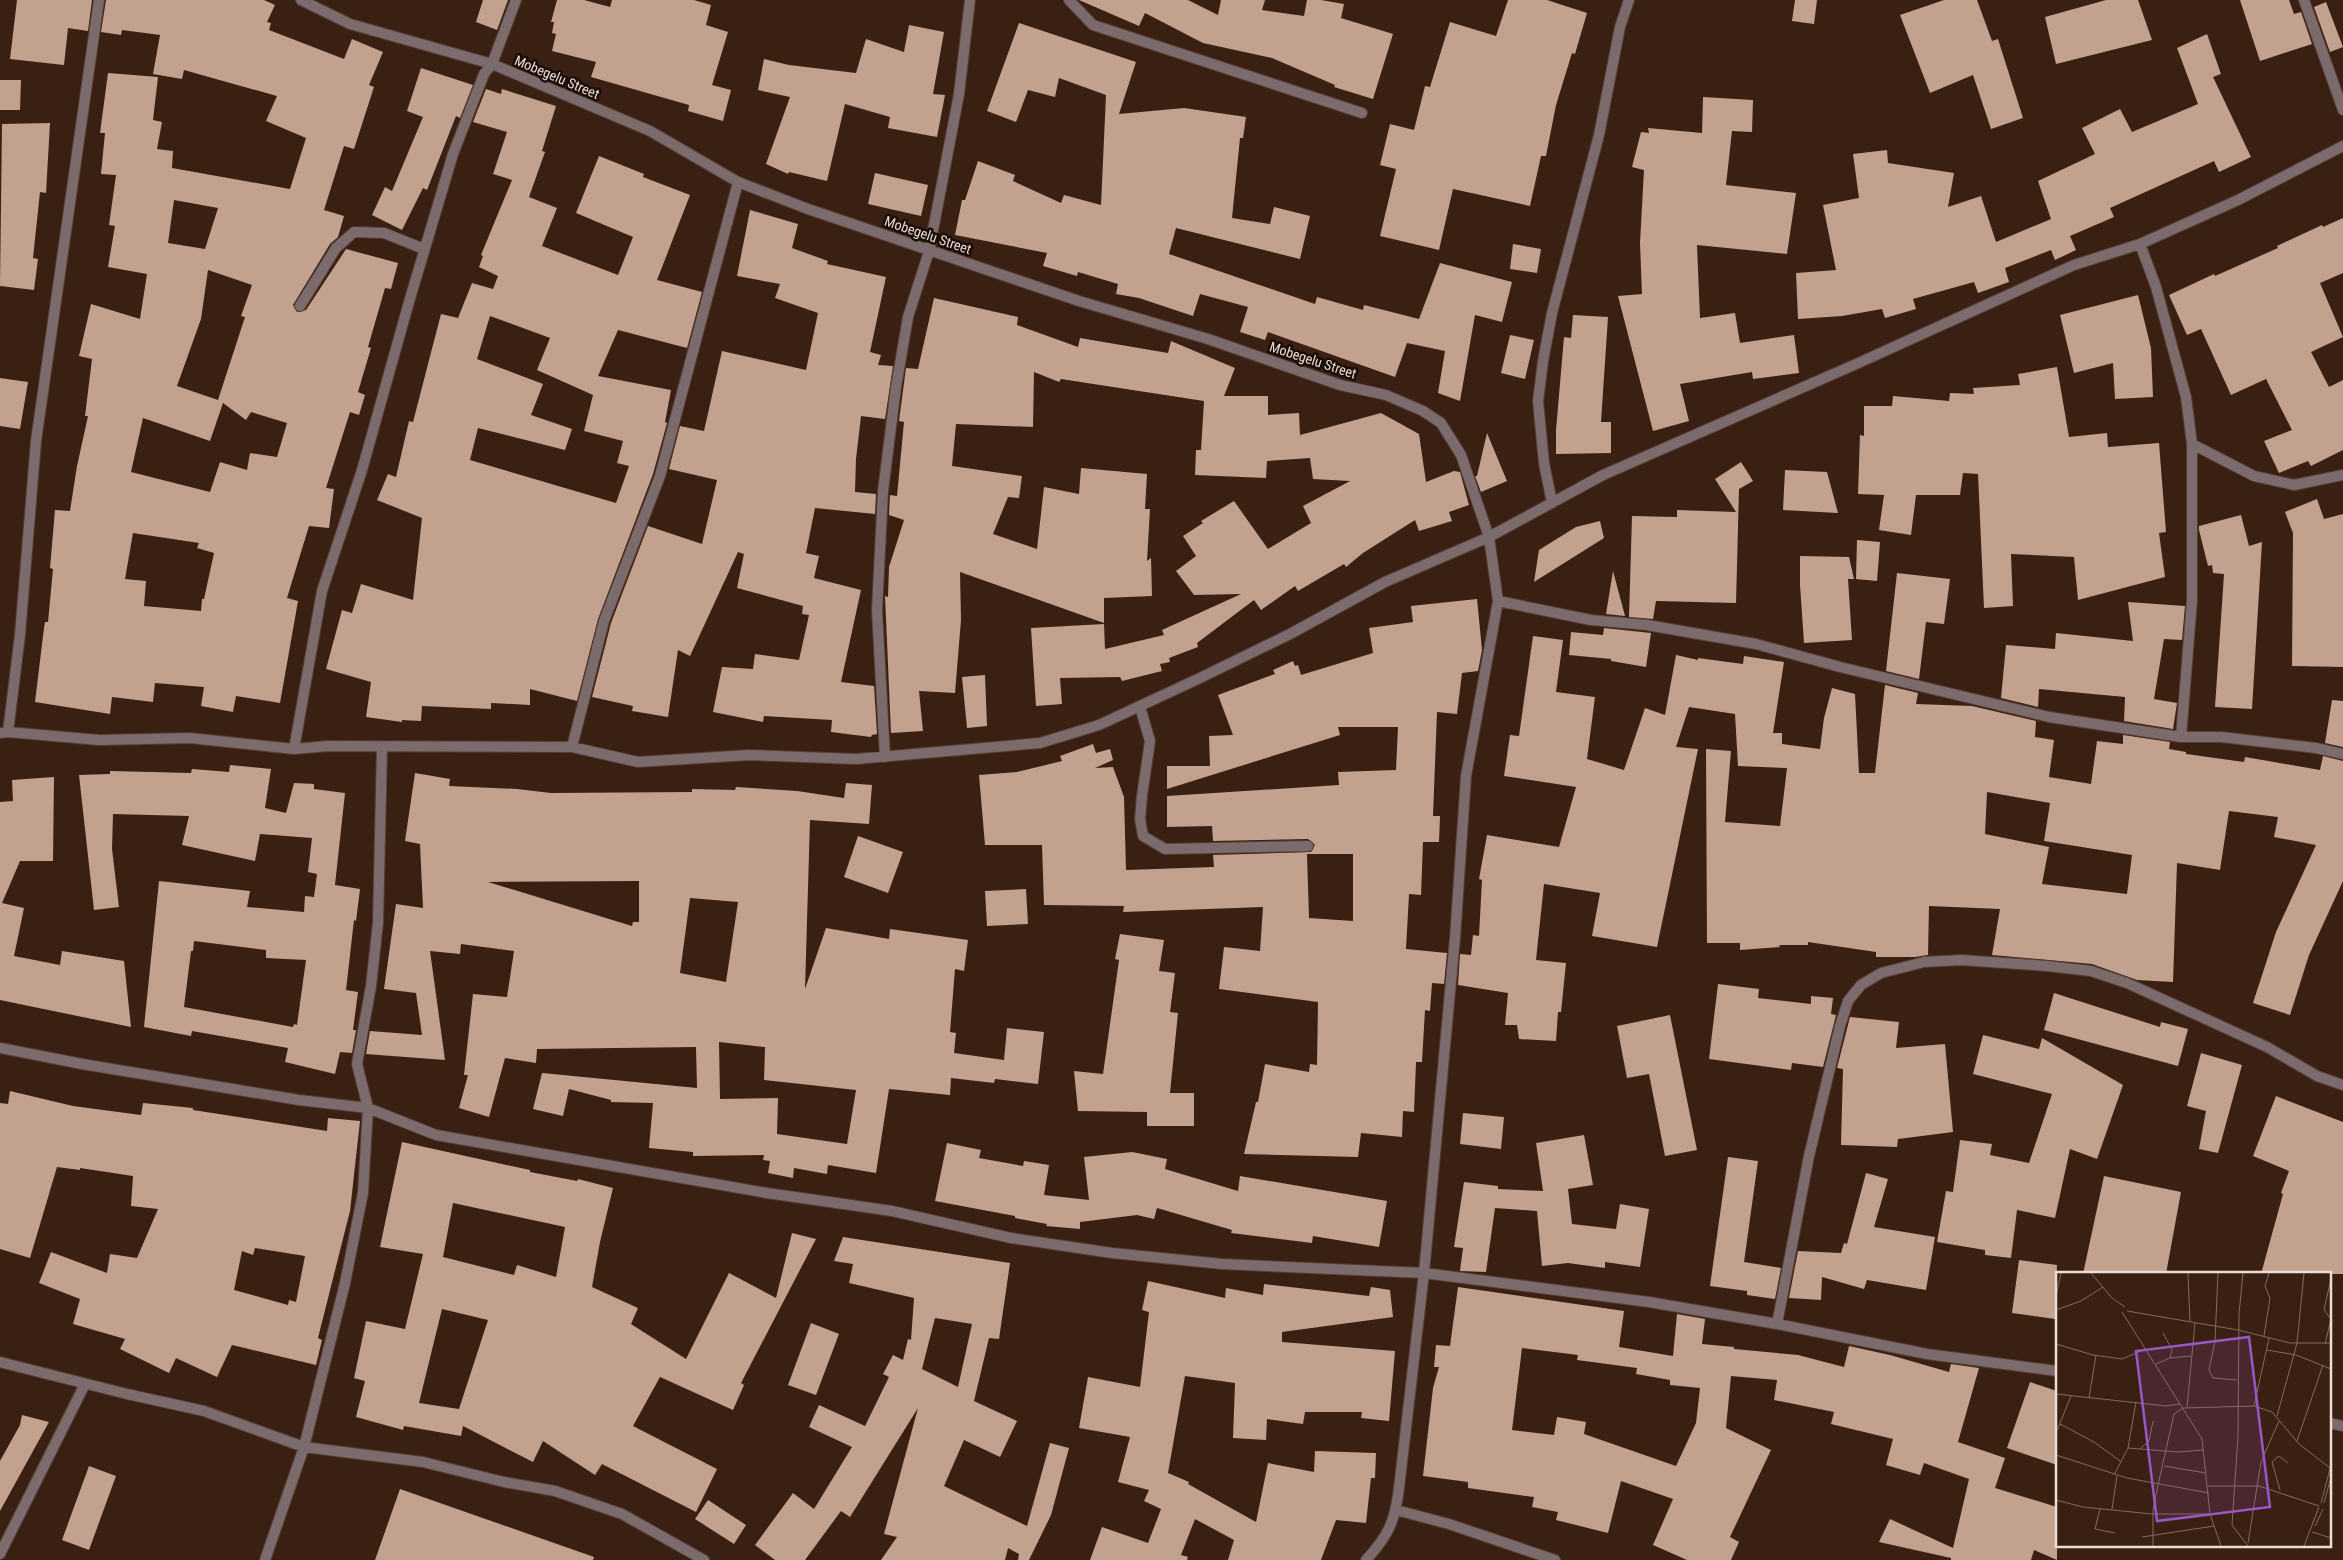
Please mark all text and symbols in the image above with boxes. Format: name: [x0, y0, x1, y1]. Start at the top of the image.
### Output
street label: Mobegelu Street: [512, 52, 602, 102]
street label: Mobegelu Street: [883, 213, 973, 257]
street label: Mobegelu Street: [1267, 338, 1359, 382]
inset map: [2056, 1272, 2330, 1548]

